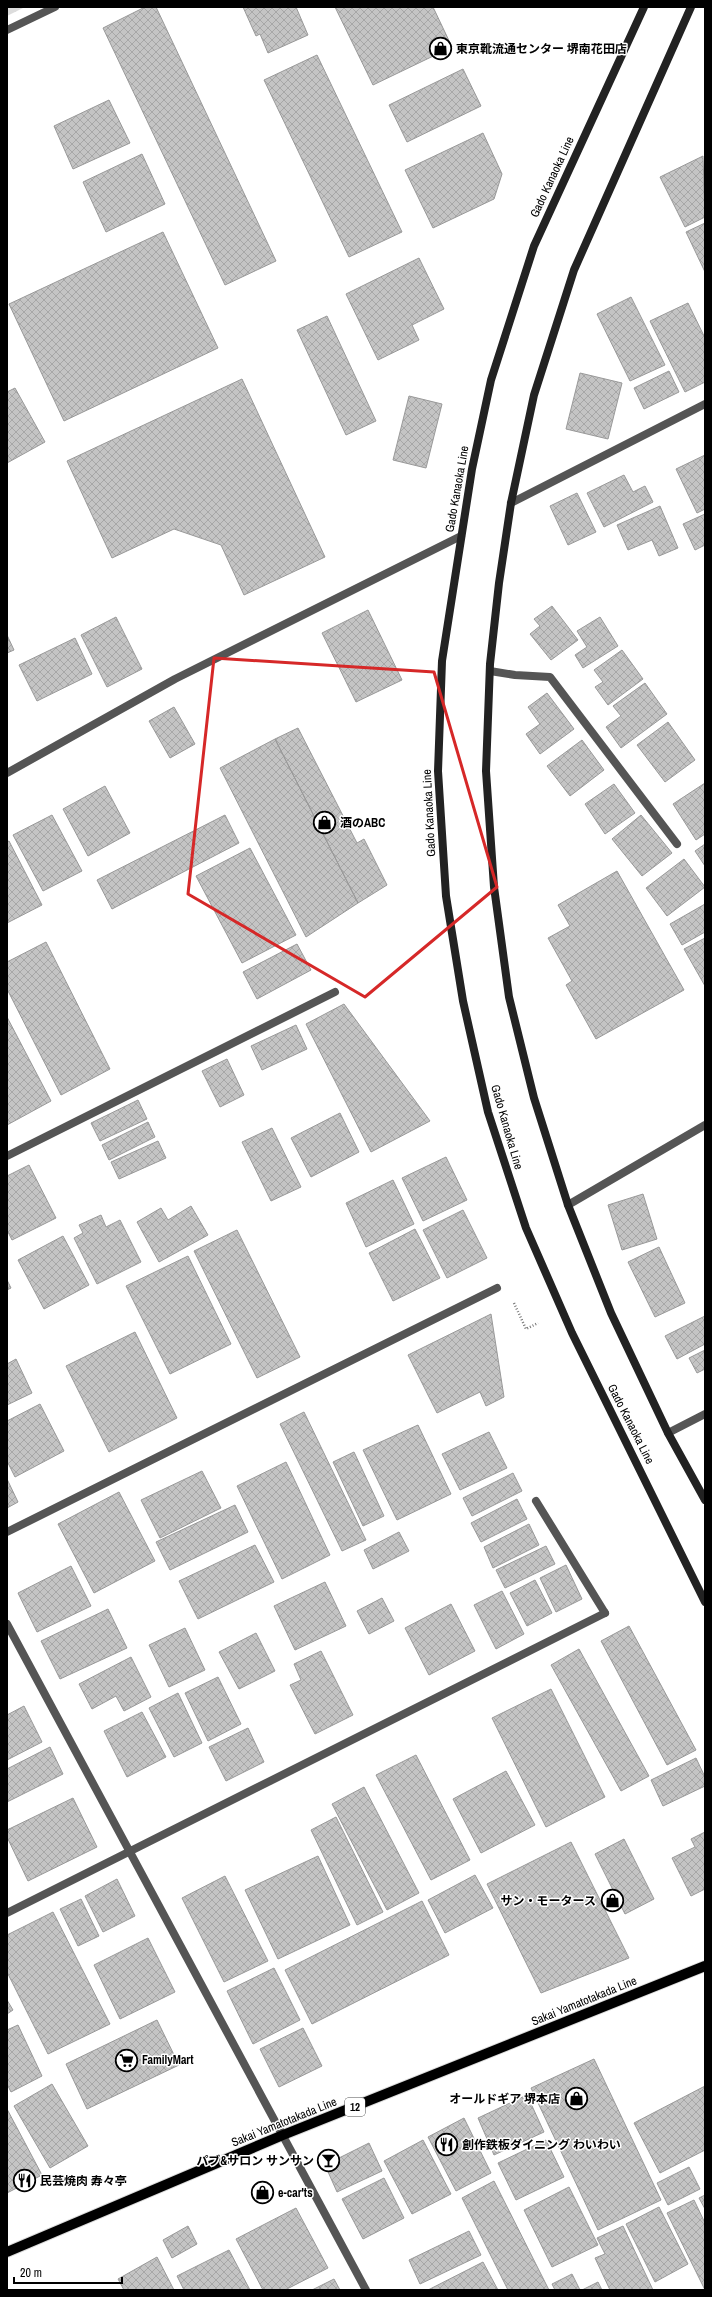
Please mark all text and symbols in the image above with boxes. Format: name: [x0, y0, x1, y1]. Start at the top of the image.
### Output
shop icon: 東京靴流通センター 堺南花田店: [427, 36, 453, 62]
place label: 東京靴流通センター 堺南花田店: [456, 41, 627, 57]
street label: Gado Kanaoka Line: [526, 134, 578, 220]
street label: Gado Kanaoka Line: [442, 445, 472, 533]
street label: Gado Kanaoka Line: [419, 769, 439, 857]
shop icon: 酒のABC: [311, 810, 337, 836]
place label: 酒のABC: [340, 815, 385, 831]
street label: Gado Kanaoka Line: [487, 1083, 527, 1171]
street label: Gado Kanaoka Line: [604, 1381, 658, 1467]
shop icon: サン・モータース: [599, 1888, 625, 1914]
place label: サン・モータース: [501, 1893, 596, 1909]
street label: Sakai Yamatotakada Line: [529, 1973, 639, 2029]
supermarket icon: FamilyMart: [113, 2047, 139, 2073]
place label: FamilyMart: [142, 2052, 194, 2068]
shop icon: オールドギア 堺本店: [563, 2086, 589, 2112]
place label: オールドギア 堺本店: [449, 2091, 560, 2107]
street label: Sakai Yamatotakada Line: [229, 2094, 339, 2150]
road number: 12: [345, 2098, 365, 2116]
restaurant icon: 創作鉄板ダイニング わいわい: [433, 2132, 459, 2158]
place label: 創作鉄板ダイニング わいわい: [462, 2137, 621, 2153]
bar icon: パブ&サロン サンサン: [316, 2148, 342, 2174]
place label: パブ&サロン サンサン: [196, 2153, 314, 2169]
restaurant icon: 民芸焼肉 寿々亭: [11, 2168, 37, 2194]
place label: 民芸焼肉 寿々亭: [40, 2173, 127, 2189]
shop icon: e-car'ts: [250, 2180, 276, 2206]
place label: e-car'ts: [278, 2185, 313, 2201]
scale bar: [14, 2259, 122, 2285]
text: 20 m: [20, 2265, 42, 2281]

